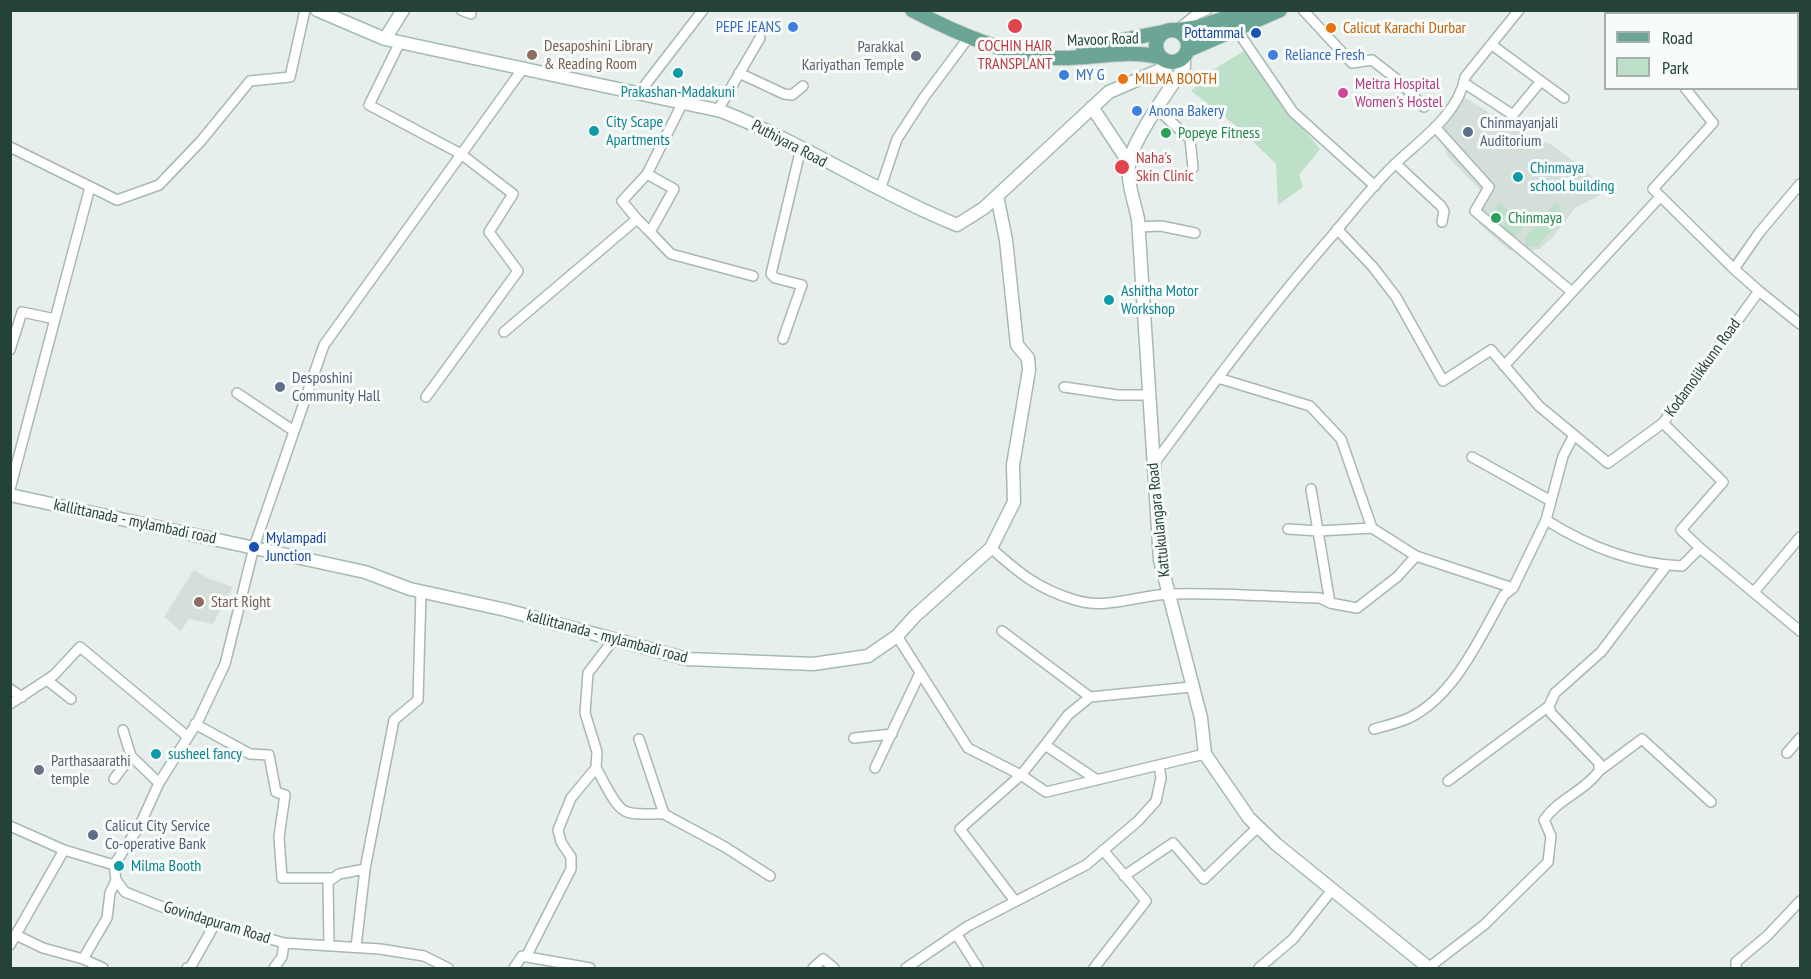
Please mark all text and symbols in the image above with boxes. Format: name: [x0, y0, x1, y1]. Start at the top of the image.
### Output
legend: [1604, 12, 1799, 90]
place label: PEPE JEANS: [716, 17, 781, 37]
marker: COCHIN HAIR TRANSPLANT: [1006, 17, 1024, 35]
place label: Calicut Karachi Durbar: [1343, 18, 1466, 38]
marker: PEPE JEANS: [786, 20, 800, 34]
marker: Calicut Karachi Durbar: [1324, 21, 1338, 35]
place label: Pottammal: [1184, 23, 1244, 43]
marker: Pottammal: [1249, 26, 1263, 40]
text: Road: [1662, 26, 1693, 49]
street label: Mavoor Road: [1067, 29, 1139, 51]
place label: Desaposhini Library & Reading Room: [544, 36, 653, 74]
place label: COCHIN HAIR TRANSPLANT: [978, 36, 1052, 74]
place label: Parakkal Kariyathan Temple: [802, 37, 904, 75]
place label: Reliance Fresh: [1285, 45, 1365, 65]
marker: Desaposhini Library & Reading Room: [525, 48, 539, 62]
marker: Reliance Fresh: [1266, 48, 1280, 62]
marker: Parakkal Kariyathan Temple: [909, 49, 923, 63]
text: Park: [1662, 56, 1689, 79]
place label: MY G: [1076, 65, 1105, 85]
marker: Prakashan-Madakuni: [671, 66, 685, 80]
marker: MY G: [1057, 68, 1071, 82]
place label: MILMA BOOTH: [1135, 69, 1217, 89]
marker: MILMA BOOTH: [1116, 72, 1130, 86]
place label: Meitra Hospital Women's Hostel: [1355, 74, 1443, 112]
place label: Prakashan-Madakuni: [621, 82, 735, 102]
marker: Meitra Hospital Women's Hostel: [1336, 86, 1350, 100]
place label: Anona Bakery: [1149, 101, 1224, 121]
marker: Anona Bakery: [1130, 104, 1144, 118]
place label: City Scape Apartments: [606, 112, 670, 150]
place label: Chinmayanjali Auditorium: [1480, 113, 1558, 151]
street label: Puthiyara Road: [748, 116, 830, 172]
place label: Popeye Fitness: [1178, 123, 1260, 143]
marker: City Scape Apartments: [587, 124, 601, 138]
marker: Chinmayanjali Auditorium: [1461, 125, 1475, 139]
marker: Popeye Fitness: [1159, 126, 1173, 140]
place label: Naha's Skin Clinic: [1136, 148, 1194, 186]
marker: Naha's Skin Clinic: [1113, 158, 1131, 176]
place label: Chinmaya school building: [1530, 158, 1615, 196]
marker: Chinmaya school building: [1511, 170, 1525, 184]
place label: Chinmaya: [1508, 208, 1562, 228]
marker: Chinmaya: [1489, 211, 1503, 225]
place label: Ashitha Motor Workshop: [1121, 281, 1198, 319]
marker: Ashitha Motor Workshop: [1102, 293, 1116, 307]
street label: Kodamolikkunn Road: [1661, 315, 1745, 421]
place label: Desposhini Community Hall: [292, 368, 380, 406]
marker: Desposhini Community Hall: [273, 380, 287, 394]
street label: Kattukulangara Road: [1143, 462, 1175, 578]
street label: kallittanada - mylambadi road: [52, 495, 218, 549]
place label: Mylampadi Junction: [266, 528, 327, 566]
marker: Mylampadi Junction: [247, 540, 261, 554]
place label: Start Right: [211, 592, 271, 612]
marker: Start Right: [192, 595, 206, 609]
street label: kallittanada - mylambadi road: [525, 606, 689, 668]
place label: susheel fancy: [168, 744, 242, 764]
marker: susheel fancy: [149, 747, 163, 761]
place label: Parthasaarathi temple: [51, 751, 131, 789]
marker: Parthasaarathi temple: [32, 763, 46, 777]
place label: Calicut City Service Co-operative Bank: [105, 816, 210, 854]
marker: Calicut City Service Co-operative Bank: [86, 828, 100, 842]
place label: Milma Booth: [131, 856, 201, 876]
marker: Milma Booth: [112, 859, 126, 873]
street label: Govindapuram Road: [161, 898, 273, 948]

